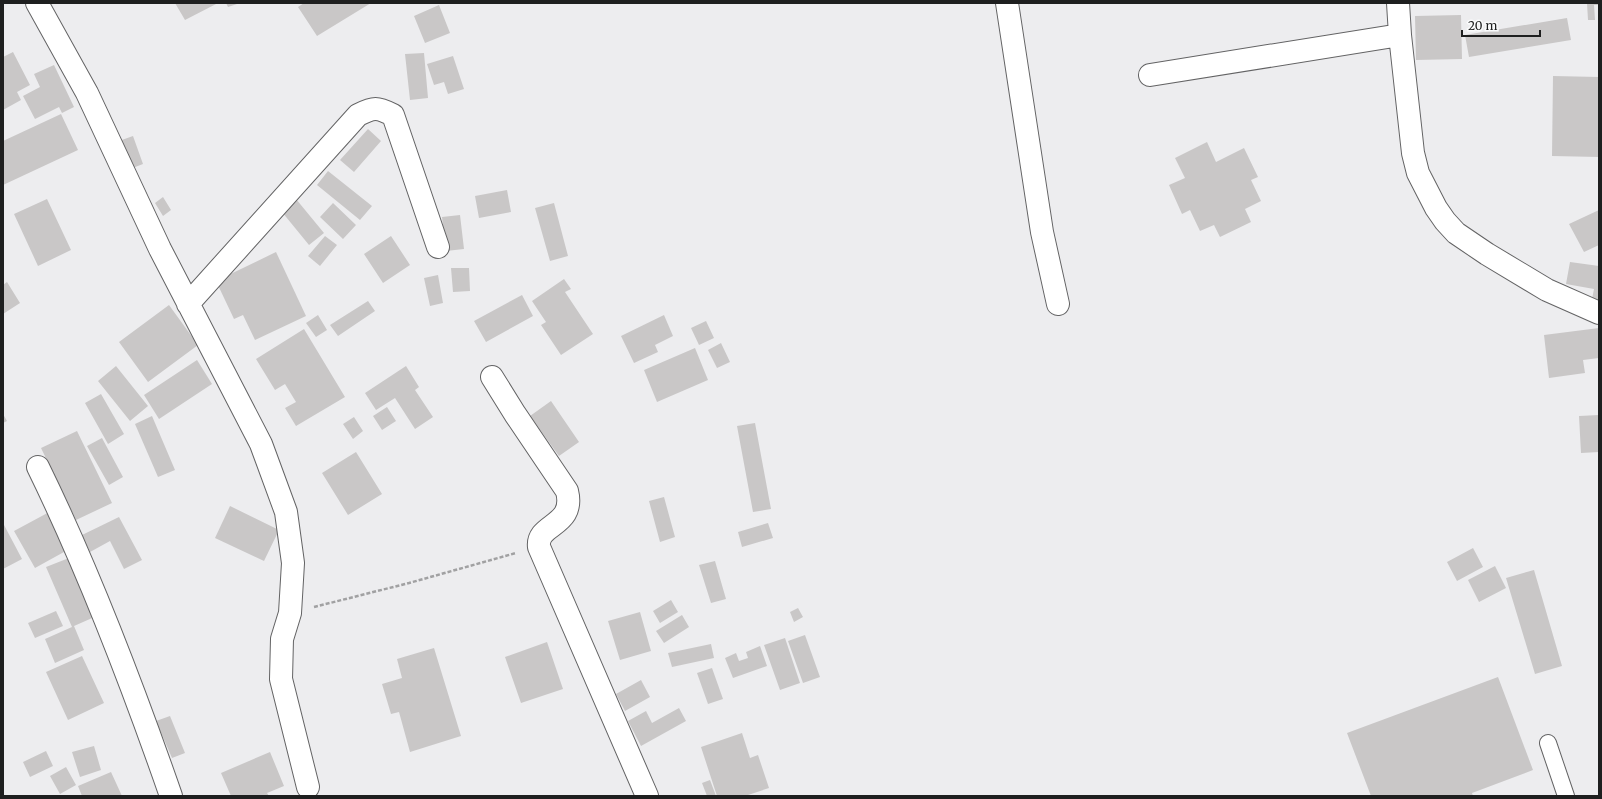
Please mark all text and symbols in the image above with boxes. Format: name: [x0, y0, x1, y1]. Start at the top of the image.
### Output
scale bar: [1462, 12, 1540, 38]
text: 20 m: [1468, 18, 1497, 33]

